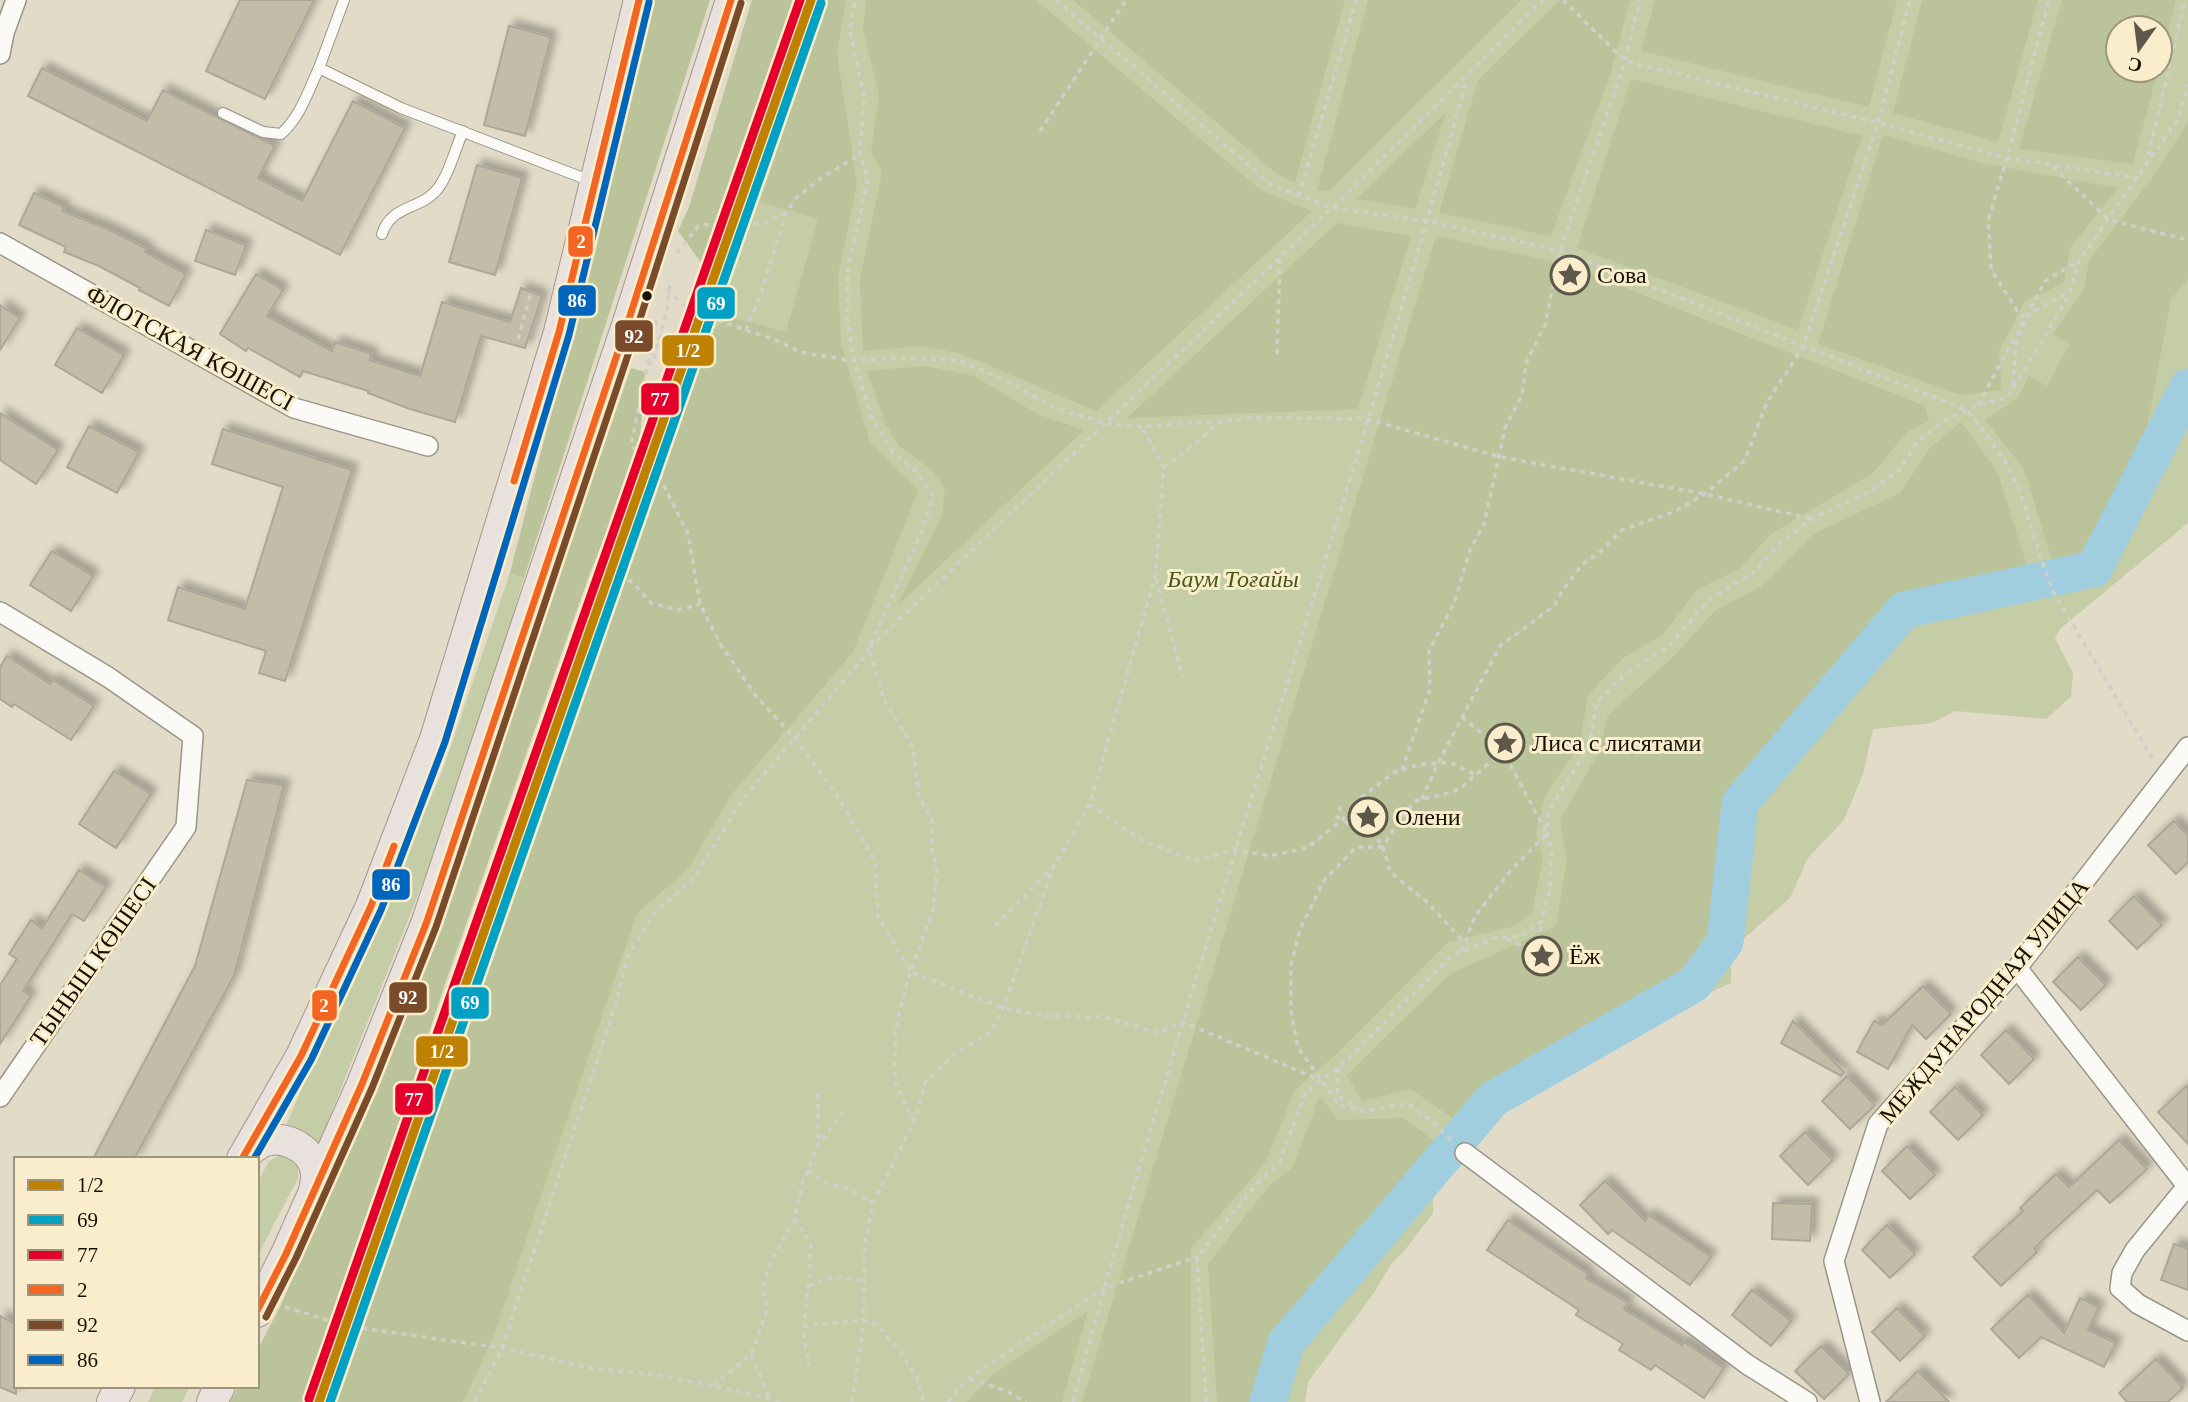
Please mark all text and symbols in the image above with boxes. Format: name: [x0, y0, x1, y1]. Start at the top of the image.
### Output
north arrow: [2104, 14, 2174, 84]
text: С: [2126, 53, 2144, 77]
line badge: 2: [567, 225, 594, 258]
text: 2: [576, 231, 586, 252]
place icon: Сова: [1549, 254, 1591, 296]
place label: Сова: [1597, 262, 1647, 288]
street label: ФЛОТСКАЯ КӨШЕСІ: [82, 280, 298, 416]
line badge: 86: [557, 284, 597, 317]
line badge: 69: [696, 286, 736, 320]
unlabelled marker: [640, 289, 654, 303]
text: 86: [568, 290, 587, 311]
text: 69: [707, 293, 726, 314]
line badge: 92: [614, 319, 654, 353]
text: 92: [625, 326, 644, 347]
line badge: 1/2: [661, 334, 715, 367]
text: 1/2: [676, 340, 700, 361]
line badge: 77: [640, 382, 680, 416]
text: 77: [651, 389, 670, 410]
park label: Баум Тоғайы: [1166, 566, 1299, 592]
place icon: Лиса с лисятами: [1484, 722, 1526, 764]
place label: Лиса с лисятами: [1532, 730, 1702, 756]
place icon: Олени: [1347, 796, 1389, 838]
place label: Олени: [1395, 804, 1461, 830]
line badge: 86: [371, 868, 411, 901]
street label: ТЫНЫШ КӨШЕСІ: [25, 873, 161, 1051]
street label: МЕЖДУНАРОДНАЯ УЛИЦА: [1874, 873, 2094, 1129]
text: 86: [382, 874, 401, 895]
place icon: Ёж: [1521, 935, 1563, 977]
place label: Ёж: [1569, 943, 1601, 969]
line badge: 92: [388, 981, 428, 1014]
line badge: 69: [450, 986, 490, 1020]
text: 92: [399, 987, 418, 1008]
line badge: 2: [311, 989, 338, 1022]
text: 69: [461, 992, 480, 1013]
text: 2: [319, 995, 329, 1016]
line badge: 1/2: [415, 1035, 469, 1068]
text: 1/2: [430, 1041, 454, 1062]
line badge: 77: [394, 1082, 434, 1116]
text: 77: [405, 1089, 424, 1110]
legend: [14, 1157, 259, 1388]
text: 1/2: [77, 1173, 104, 1197]
text: 69: [77, 1208, 98, 1232]
text: 77: [77, 1243, 98, 1267]
text: 2: [77, 1278, 88, 1302]
text: 92: [77, 1313, 98, 1337]
text: 86: [77, 1348, 98, 1372]

